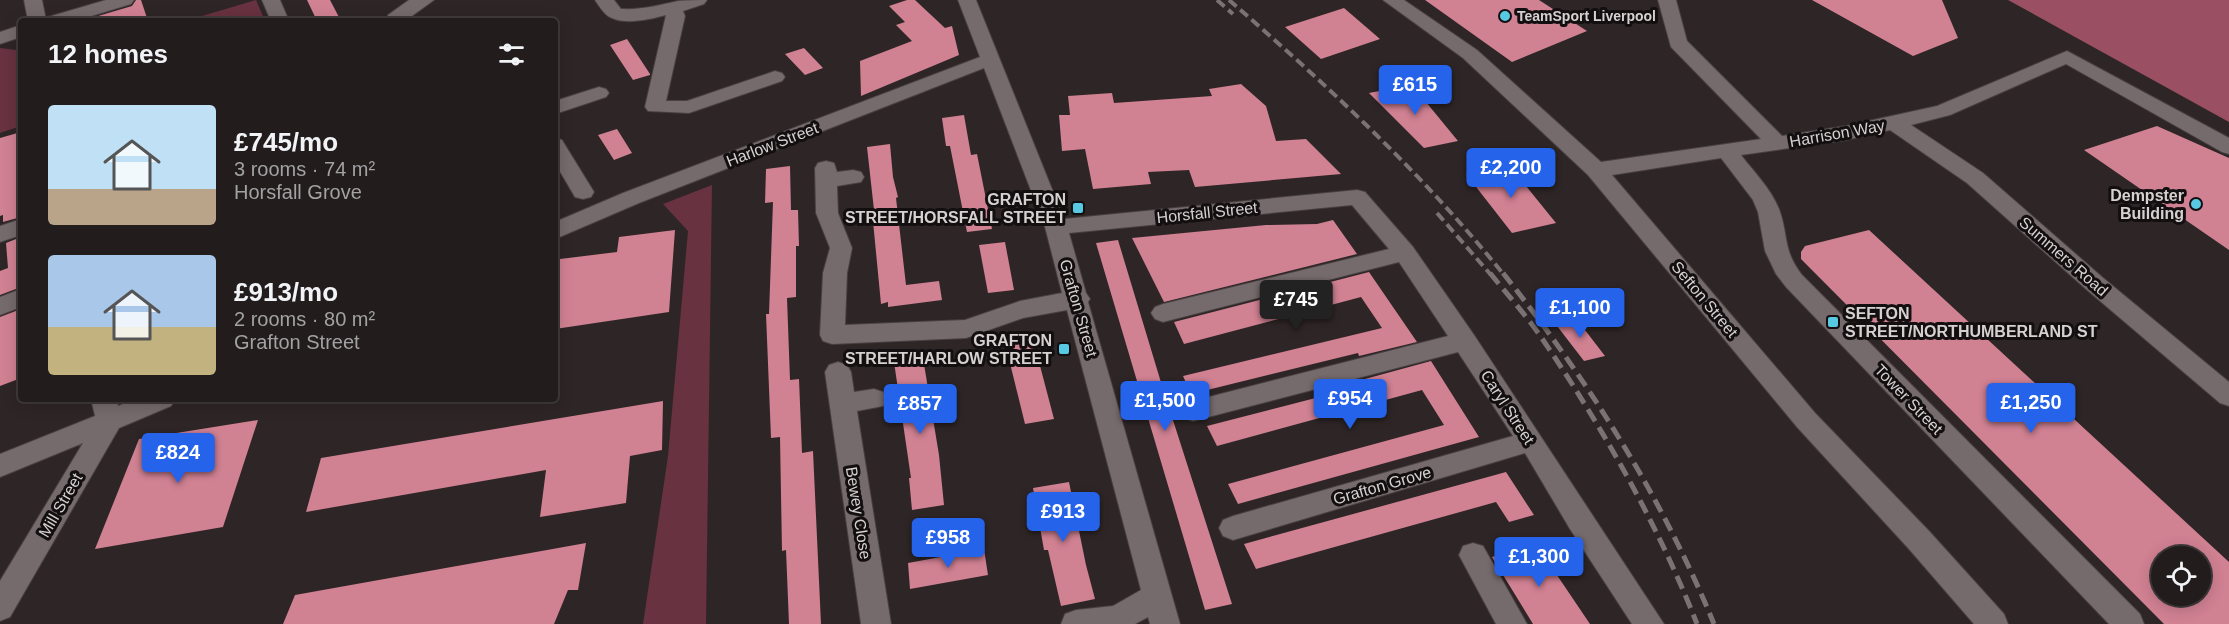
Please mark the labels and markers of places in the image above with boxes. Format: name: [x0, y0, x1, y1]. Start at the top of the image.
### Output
place label: TeamSport Liverpool: [1517, 8, 1656, 24]
marker: TeamSport Liverpool: [1498, 9, 1512, 23]
pin: £615: [1379, 65, 1451, 116]
pin: £2,200: [1462, 148, 1560, 199]
place label: Dempster Building: [2110, 187, 2184, 222]
place label: GRAFTON STREET/HORSFALL STREET: [845, 191, 1066, 226]
marker: Dempster Building: [2189, 197, 2203, 211]
marker: GRAFTON STREET/HORSFALL STREET: [1071, 201, 1085, 215]
pin: £745: [1260, 280, 1332, 331]
pin: £1,100: [1531, 288, 1629, 339]
place label: SEFTON STREET/NORTHUMBERLAND ST: [1845, 305, 2098, 340]
marker: SEFTON STREET/NORTHUMBERLAND ST: [1826, 315, 1840, 329]
place label: GRAFTON STREET/HARLOW STREET: [845, 332, 1052, 367]
marker: GRAFTON STREET/HARLOW STREET: [1057, 342, 1071, 356]
pin: £954: [1314, 379, 1386, 430]
pin: £1,500: [1116, 381, 1214, 432]
pin: £1,250: [1982, 383, 2080, 434]
pin: £857: [884, 384, 956, 435]
pin: £824: [142, 433, 214, 484]
pin: £913: [1027, 492, 1099, 543]
pin: £958: [912, 518, 984, 569]
pin: £1,300: [1490, 537, 1588, 588]

